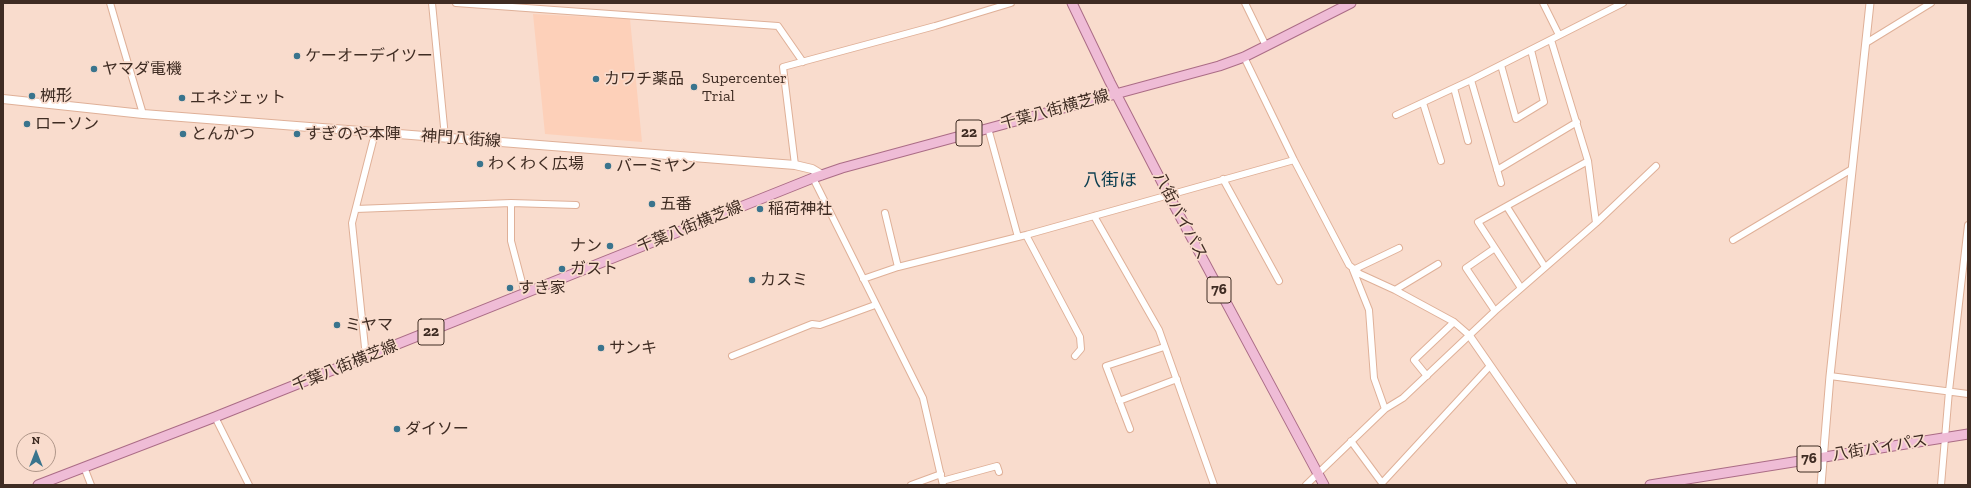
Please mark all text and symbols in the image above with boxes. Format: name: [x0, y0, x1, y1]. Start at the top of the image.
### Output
place label: ケーオーデイツー: [305, 46, 433, 66]
marker: ケーオーデイツー: [292, 51, 302, 61]
place label: ヤマダ電機: [102, 59, 182, 79]
marker: ヤマダ電機: [89, 64, 99, 74]
place label: Supercenter Trial: [702, 68, 787, 106]
place label: カワチ薬品: [604, 69, 684, 89]
marker: カワチ薬品: [591, 74, 601, 84]
marker: Supercenter Trial: [689, 82, 699, 92]
place label: 桝形: [40, 86, 72, 106]
street label: 千葉八街横芝線: [998, 86, 1112, 134]
place label: エネジェット: [190, 88, 286, 108]
marker: 桝形: [27, 91, 37, 101]
marker: エネジェット: [177, 93, 187, 103]
place label: ローソン: [35, 114, 99, 134]
marker: ローソン: [22, 119, 32, 129]
road number: 22: [956, 120, 982, 146]
place label: とんかつ: [191, 124, 255, 144]
place label: すぎのや本陣: [305, 124, 401, 144]
street label: 神門八街線: [420, 127, 502, 151]
marker: とんかつ: [178, 129, 188, 139]
marker: すぎのや本陣: [292, 129, 302, 139]
place label: わくわく広場: [488, 154, 584, 174]
place label: バーミヤン: [616, 156, 696, 176]
marker: わくわく広場: [475, 159, 485, 169]
marker: バーミヤン: [603, 161, 613, 171]
street label: 八街バイパス: [1149, 169, 1211, 263]
district label: 八街ほ: [1083, 170, 1137, 192]
place label: 五番: [660, 194, 692, 214]
street label: 千葉八街横芝線: [634, 197, 746, 257]
marker: 五番: [647, 199, 657, 209]
place label: 稲荷神社: [768, 199, 832, 219]
marker: 稲荷神社: [755, 204, 765, 214]
place label: ナン: [570, 236, 602, 256]
marker: ナン: [605, 241, 615, 251]
place label: ガスト: [570, 259, 618, 279]
marker: ガスト: [557, 264, 567, 274]
place label: カスミ: [760, 270, 808, 290]
marker: カスミ: [747, 275, 757, 285]
road number: 76: [1207, 277, 1231, 303]
place label: すき家: [518, 278, 566, 298]
marker: すき家: [505, 283, 515, 293]
place label: ミヤマ: [345, 315, 393, 335]
road number: 22: [418, 319, 444, 345]
marker: ミヤマ: [332, 320, 342, 330]
street label: 千葉八街横芝線: [289, 336, 401, 396]
place label: サンキ: [609, 338, 657, 358]
marker: サンキ: [596, 343, 606, 353]
place label: ダイソー: [405, 419, 469, 439]
marker: ダイソー: [392, 424, 402, 434]
street label: 八街バイパス: [1831, 431, 1929, 465]
north arrow: [16, 432, 56, 472]
text: N: [32, 434, 40, 447]
road number: 76: [1797, 446, 1821, 472]

